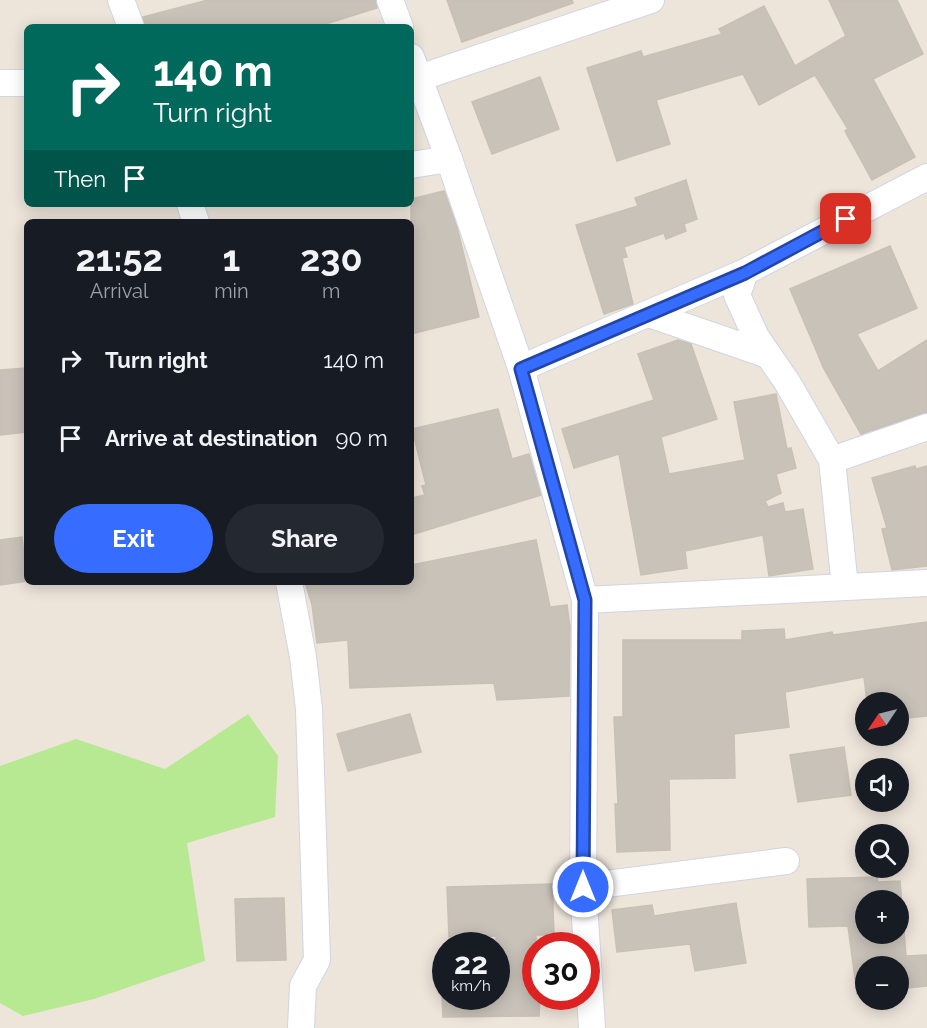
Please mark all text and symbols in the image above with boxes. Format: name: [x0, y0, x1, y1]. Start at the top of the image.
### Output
text: 140 m: [153, 47, 273, 96]
icon: right: [54, 48, 132, 126]
text: Turn right: [153, 97, 272, 128]
icon: arrive: [118, 162, 151, 195]
text: Then: [54, 166, 106, 192]
pin: [820, 193, 871, 244]
icon: arrive: [829, 202, 862, 235]
text: 21:52: [75, 237, 163, 279]
text: 1: [222, 237, 240, 279]
text: 230: [300, 237, 363, 279]
text: Arrival: [90, 279, 148, 303]
text: min: [214, 279, 249, 303]
text: m: [322, 279, 340, 303]
icon: right: [54, 344, 87, 377]
text: Turn right: [105, 347, 208, 373]
text: 140 m: [323, 347, 384, 373]
icon: arrive: [54, 422, 87, 455]
text: Arrive at destination: [105, 425, 318, 451]
text: 90 m: [336, 425, 388, 451]
button: Exit: [54, 504, 213, 573]
button: Share: [225, 504, 384, 573]
north arrow: [855, 692, 909, 746]
map controls: [855, 692, 909, 1010]
button: sound: [855, 758, 909, 812]
button: search: [855, 824, 909, 878]
position arrow: [551, 855, 615, 919]
button: +: [855, 890, 909, 944]
speed limit sign: 30: [522, 932, 600, 1010]
text: 22: [454, 946, 488, 981]
button: −: [855, 956, 909, 1010]
text: km/h: [451, 977, 491, 995]

